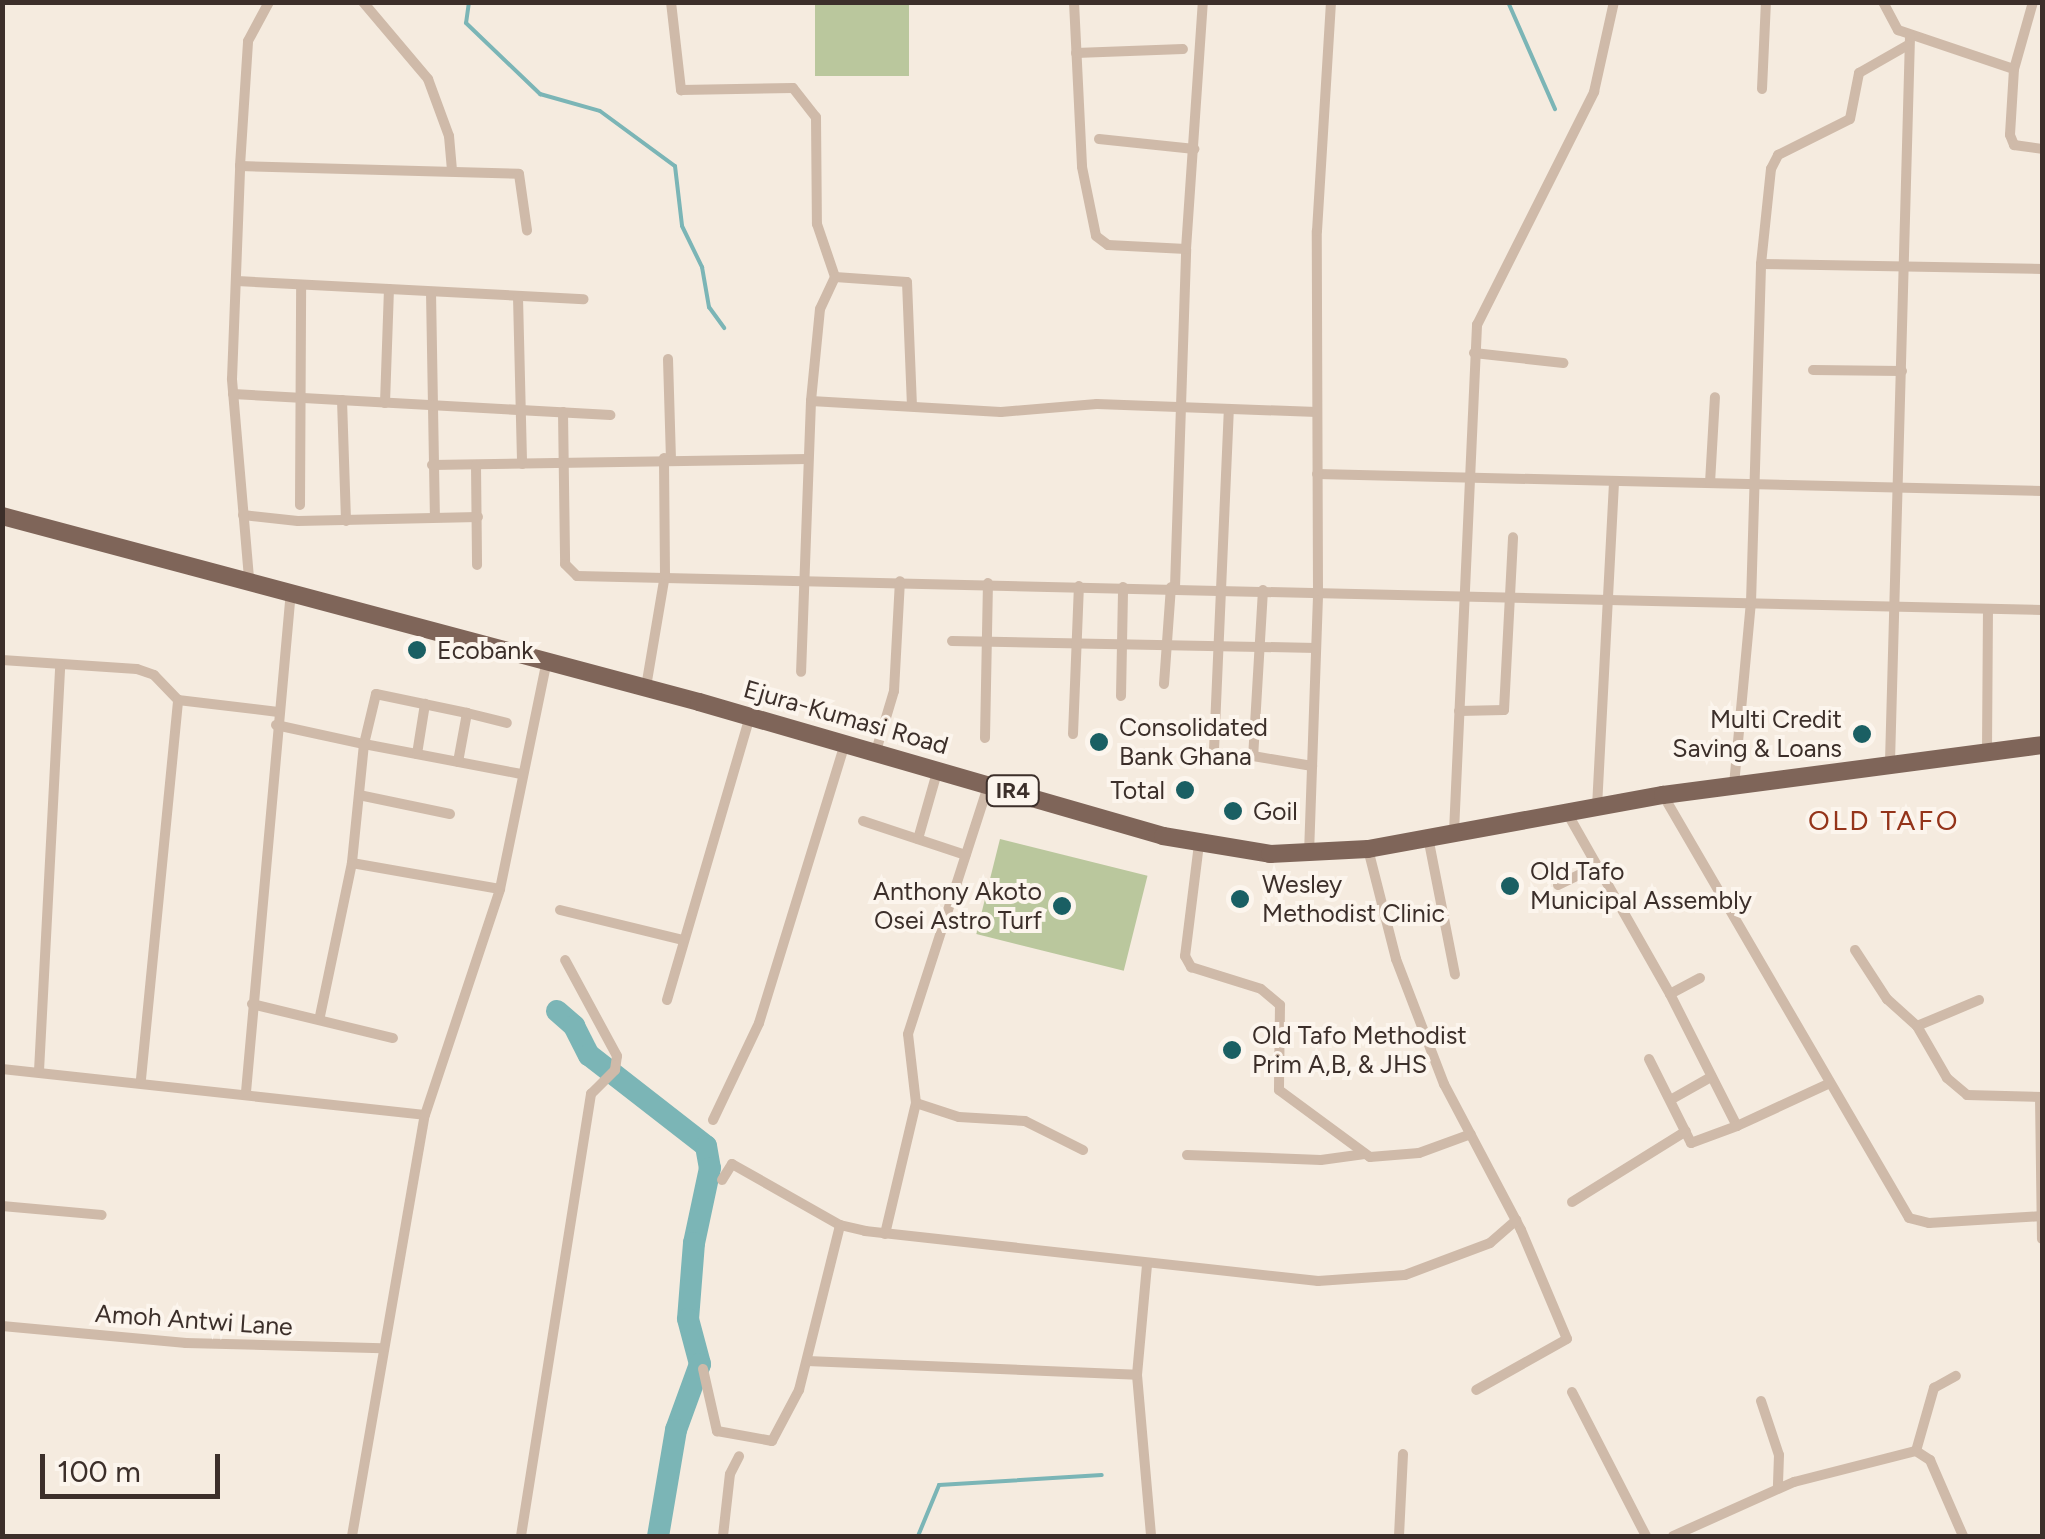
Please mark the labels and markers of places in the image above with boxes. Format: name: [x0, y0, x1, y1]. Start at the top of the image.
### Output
place label: Ecobank: [437, 635, 533, 665]
marker: Ecobank: [406, 639, 428, 661]
place label: Multi Credit Saving & Loans: [1672, 705, 1842, 764]
place label: Consolidated Bank Ghana: [1119, 713, 1268, 772]
marker: Multi Credit Saving & Loans: [1851, 723, 1873, 745]
marker: Consolidated Bank Ghana: [1088, 731, 1110, 753]
place label: Total: [1111, 775, 1165, 805]
marker: Total: [1174, 779, 1196, 801]
place label: Goil: [1253, 796, 1298, 826]
marker: Goil: [1222, 800, 1244, 822]
place label: Old Tafo Municipal Assembly: [1530, 857, 1752, 916]
place label: Wesley Methodist Clinic: [1262, 870, 1445, 929]
marker: Old Tafo Municipal Assembly: [1499, 875, 1521, 897]
place label: Anthony Akoto Osei Astro Turf: [873, 877, 1042, 936]
marker: Wesley Methodist Clinic: [1227, 886, 1253, 912]
marker: Anthony Akoto Osei Astro Turf: [1051, 895, 1073, 917]
place label: Old Tafo Methodist Prim A,B, & JHS: [1252, 1021, 1467, 1080]
marker: Old Tafo Methodist Prim A,B, & JHS: [1221, 1039, 1243, 1061]

